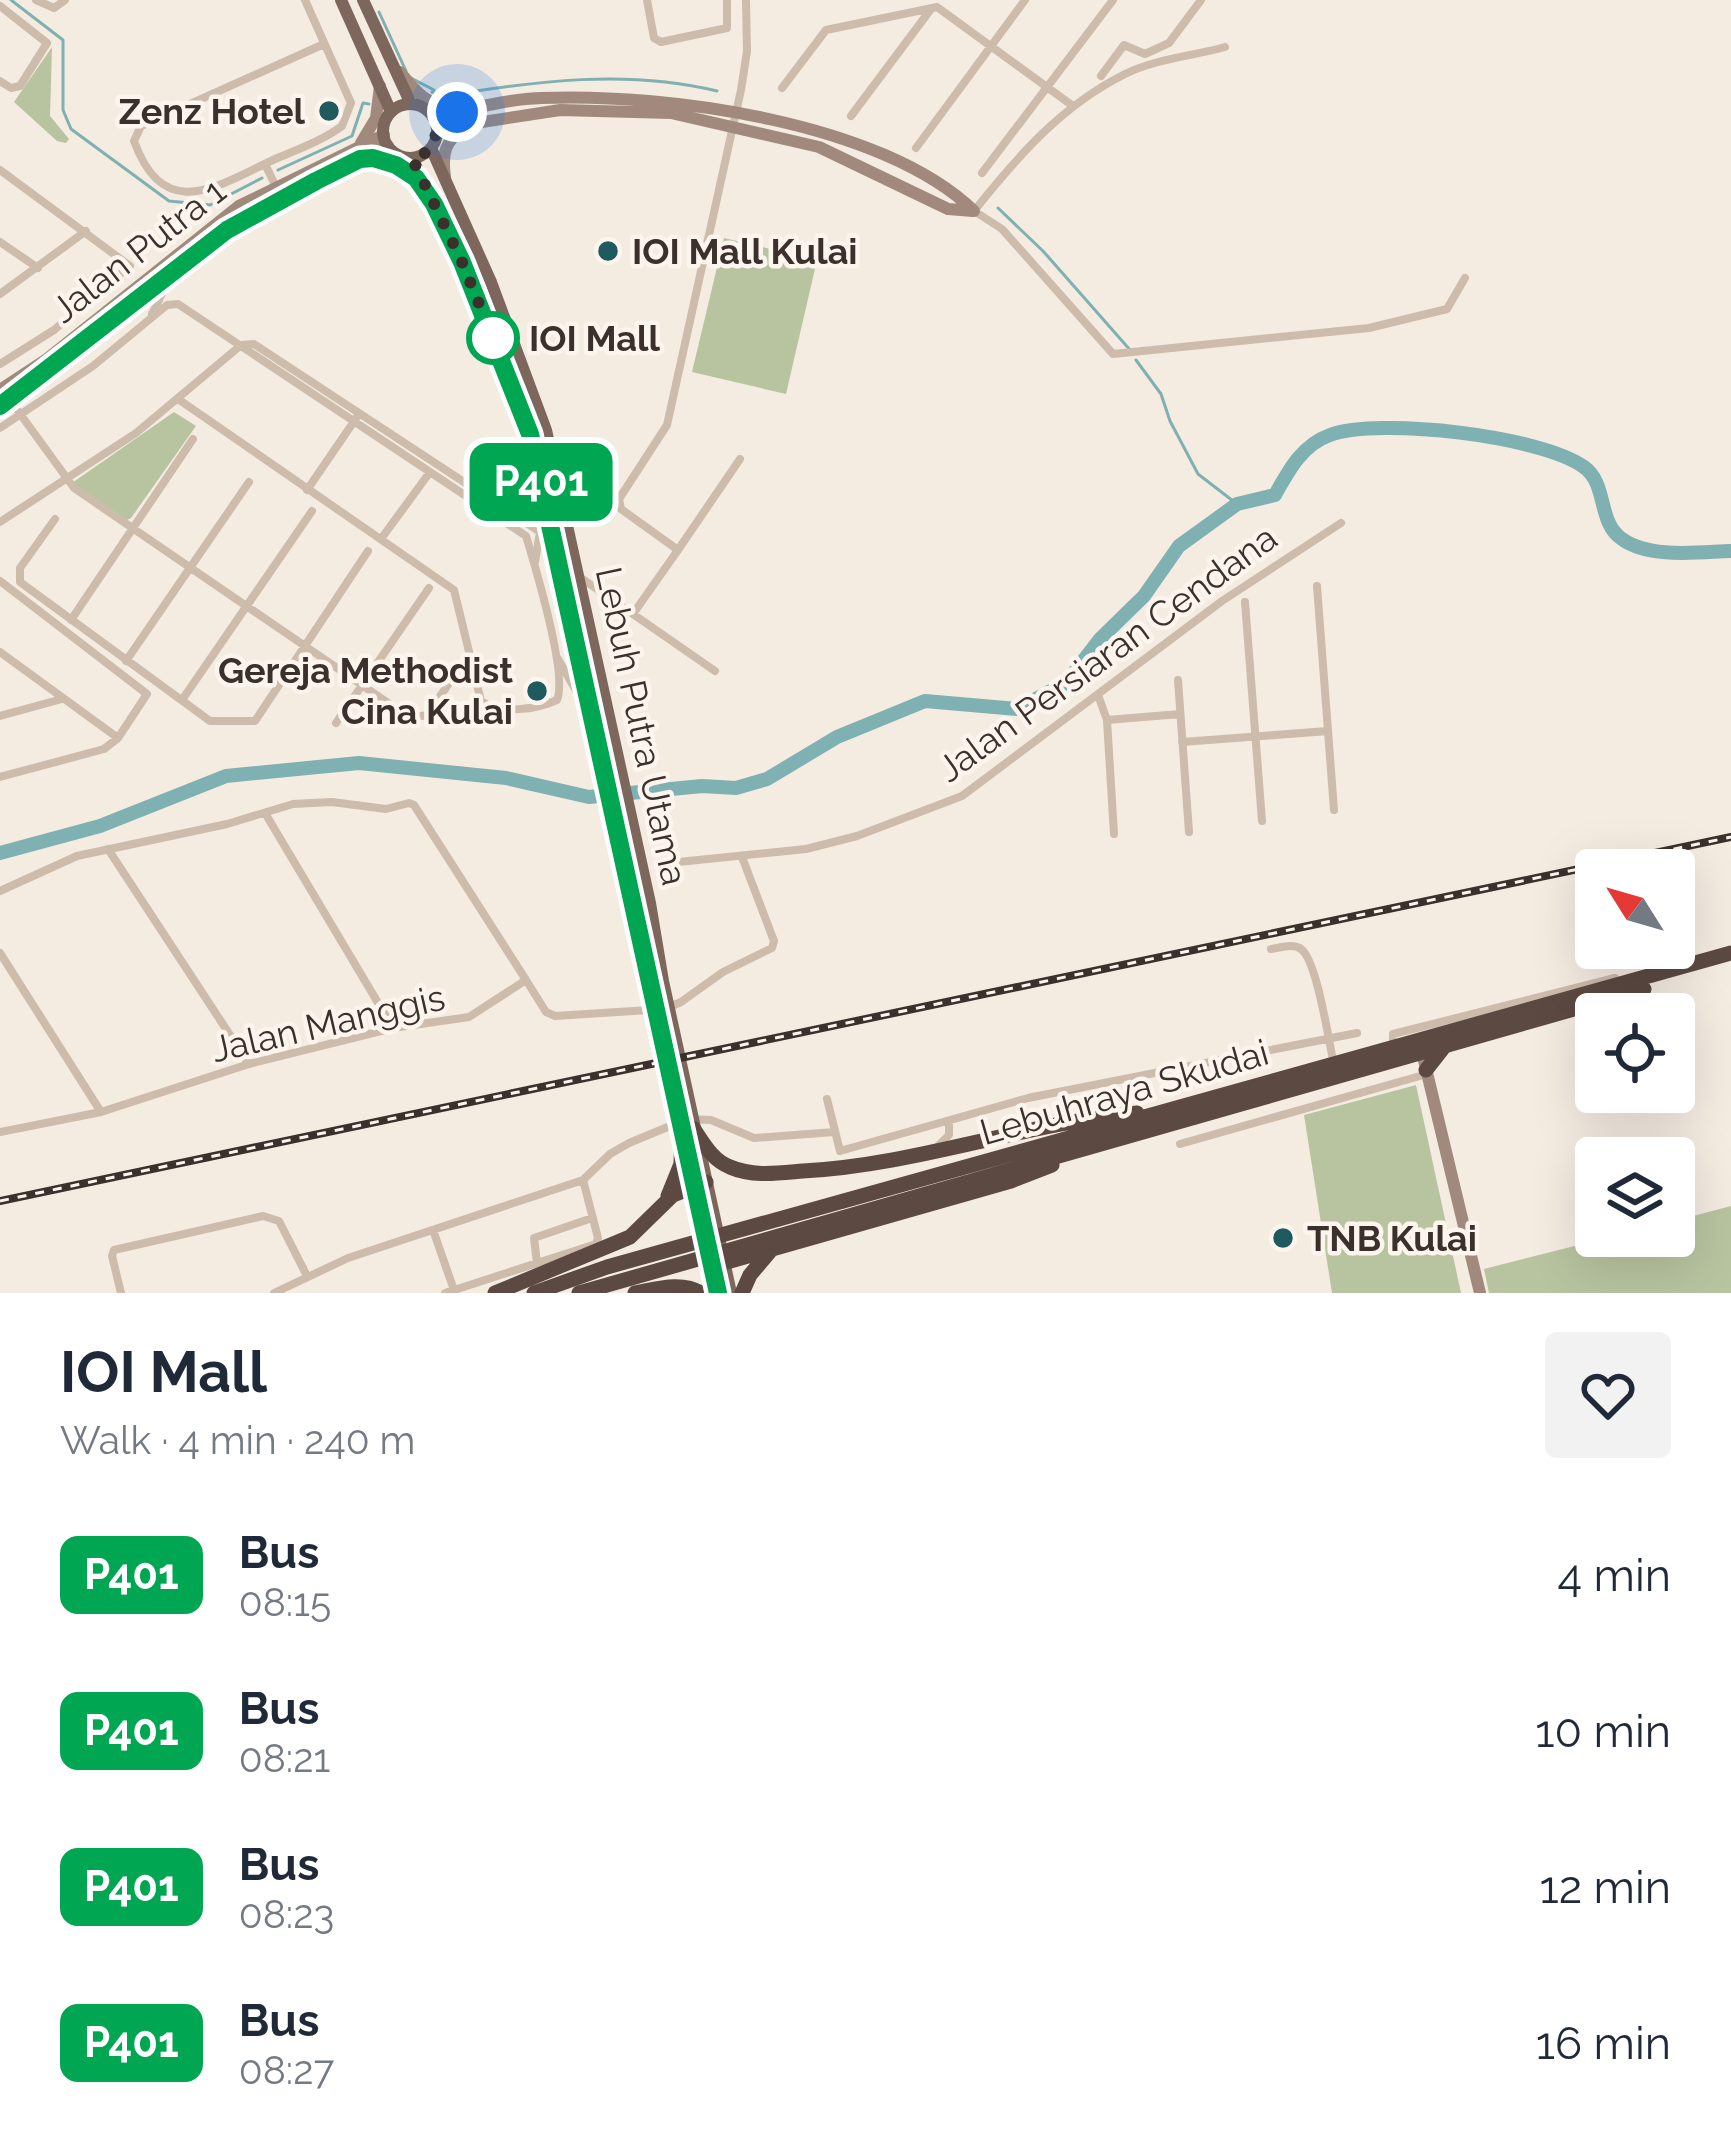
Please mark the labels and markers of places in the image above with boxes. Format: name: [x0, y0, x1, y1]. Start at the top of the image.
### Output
place label: Zenz Hotel: [119, 90, 306, 132]
marker: Zenz Hotel: [316, 98, 342, 124]
place label: IOI Mall Kulai: [632, 230, 858, 272]
marker: IOI Mall Kulai: [595, 238, 621, 264]
marker: IOI Mall: [468, 313, 518, 363]
place label: IOI Mall: [529, 317, 660, 359]
place label: Gereja Methodist Cina Kulai: [218, 649, 513, 732]
marker: Gereja Methodist Cina Kulai: [524, 678, 550, 704]
place label: TNB Kulai: [1307, 1217, 1477, 1259]
marker: TNB Kulai: [1270, 1225, 1296, 1251]

